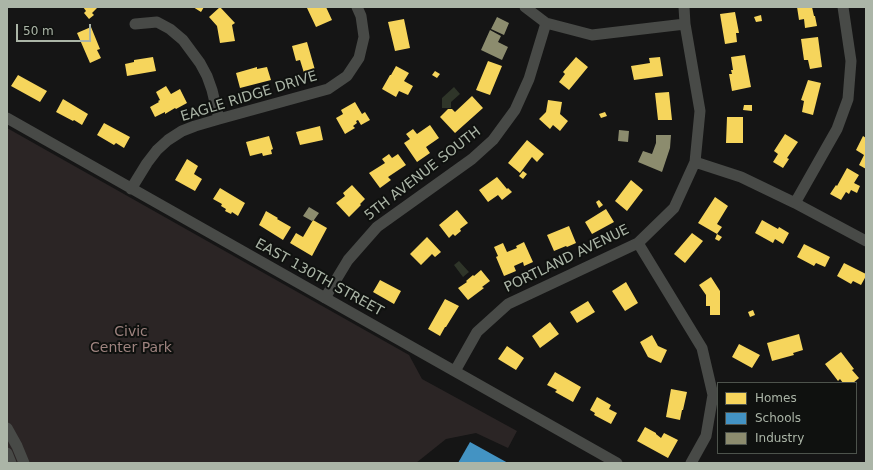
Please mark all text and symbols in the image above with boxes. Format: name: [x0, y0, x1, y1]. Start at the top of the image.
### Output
scale bar: [18, 16, 93, 42]
text: 50 m: [23, 24, 54, 38]
street label: EAGLE RIDGE DRIVE: [179, 68, 319, 126]
street label: 5TH AVENUE SOUTH: [362, 123, 484, 225]
street label: PORTLAND AVENUE: [502, 221, 632, 297]
street label: EAST 130TH STREET: [252, 236, 386, 320]
park label: Civic Center Park: [90, 324, 172, 356]
legend: [717, 382, 857, 454]
text: Homes: [755, 391, 797, 405]
text: Schools: [755, 411, 801, 425]
text: Industry: [755, 431, 804, 445]

